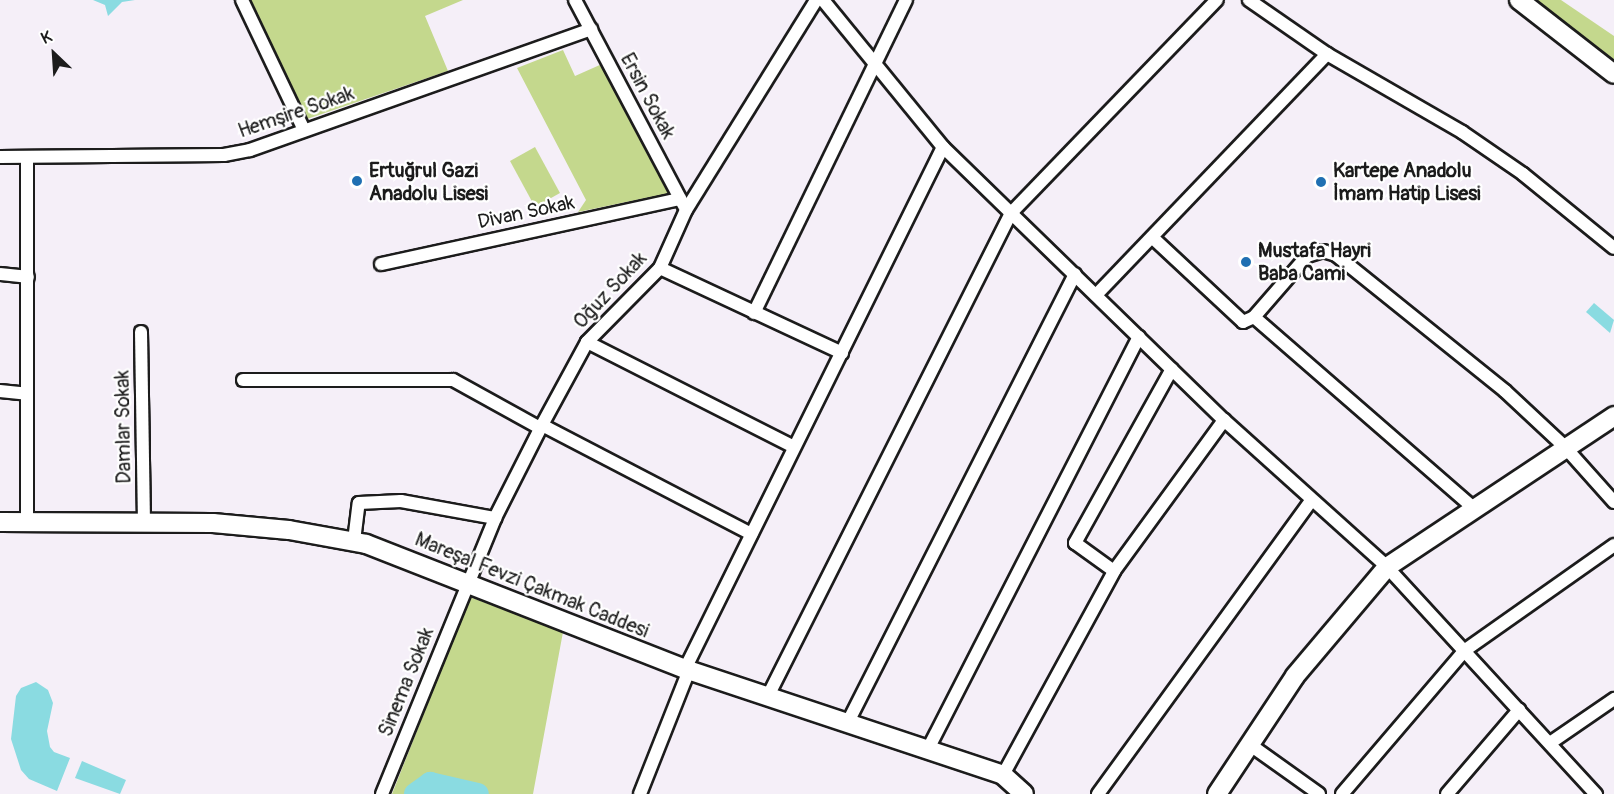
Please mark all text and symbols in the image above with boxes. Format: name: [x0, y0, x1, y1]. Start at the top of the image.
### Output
north arrow: [24, 24, 84, 84]
text: K: [38, 27, 55, 49]
street label: Ersin Sokak: [615, 49, 681, 143]
street label: Hemşire Sokak: [235, 81, 357, 143]
place label: Ertuğrul Gazi Anadolu Lisesi: [369, 158, 488, 205]
place label: Kartepe Anadolu İmam Hatip Lisesi: [1333, 158, 1481, 205]
marker: Ertuğrul Gazi Anadolu Lisesi: [350, 174, 364, 188]
marker: Kartepe Anadolu İmam Hatip Lisesi: [1314, 175, 1328, 189]
street label: Divan Sokak: [475, 190, 577, 234]
place label: Mustafa Hayri Baba Cami: [1258, 238, 1371, 285]
street label: Oğuz Sokak: [568, 247, 652, 333]
marker: Mustafa Hayri Baba Cami: [1239, 255, 1253, 269]
street label: Damlar Sokak: [110, 370, 136, 484]
street label: Mareşal Fevzi Çakmak Caddesi: [412, 527, 652, 643]
street label: Sinema Sokak: [373, 624, 439, 740]

